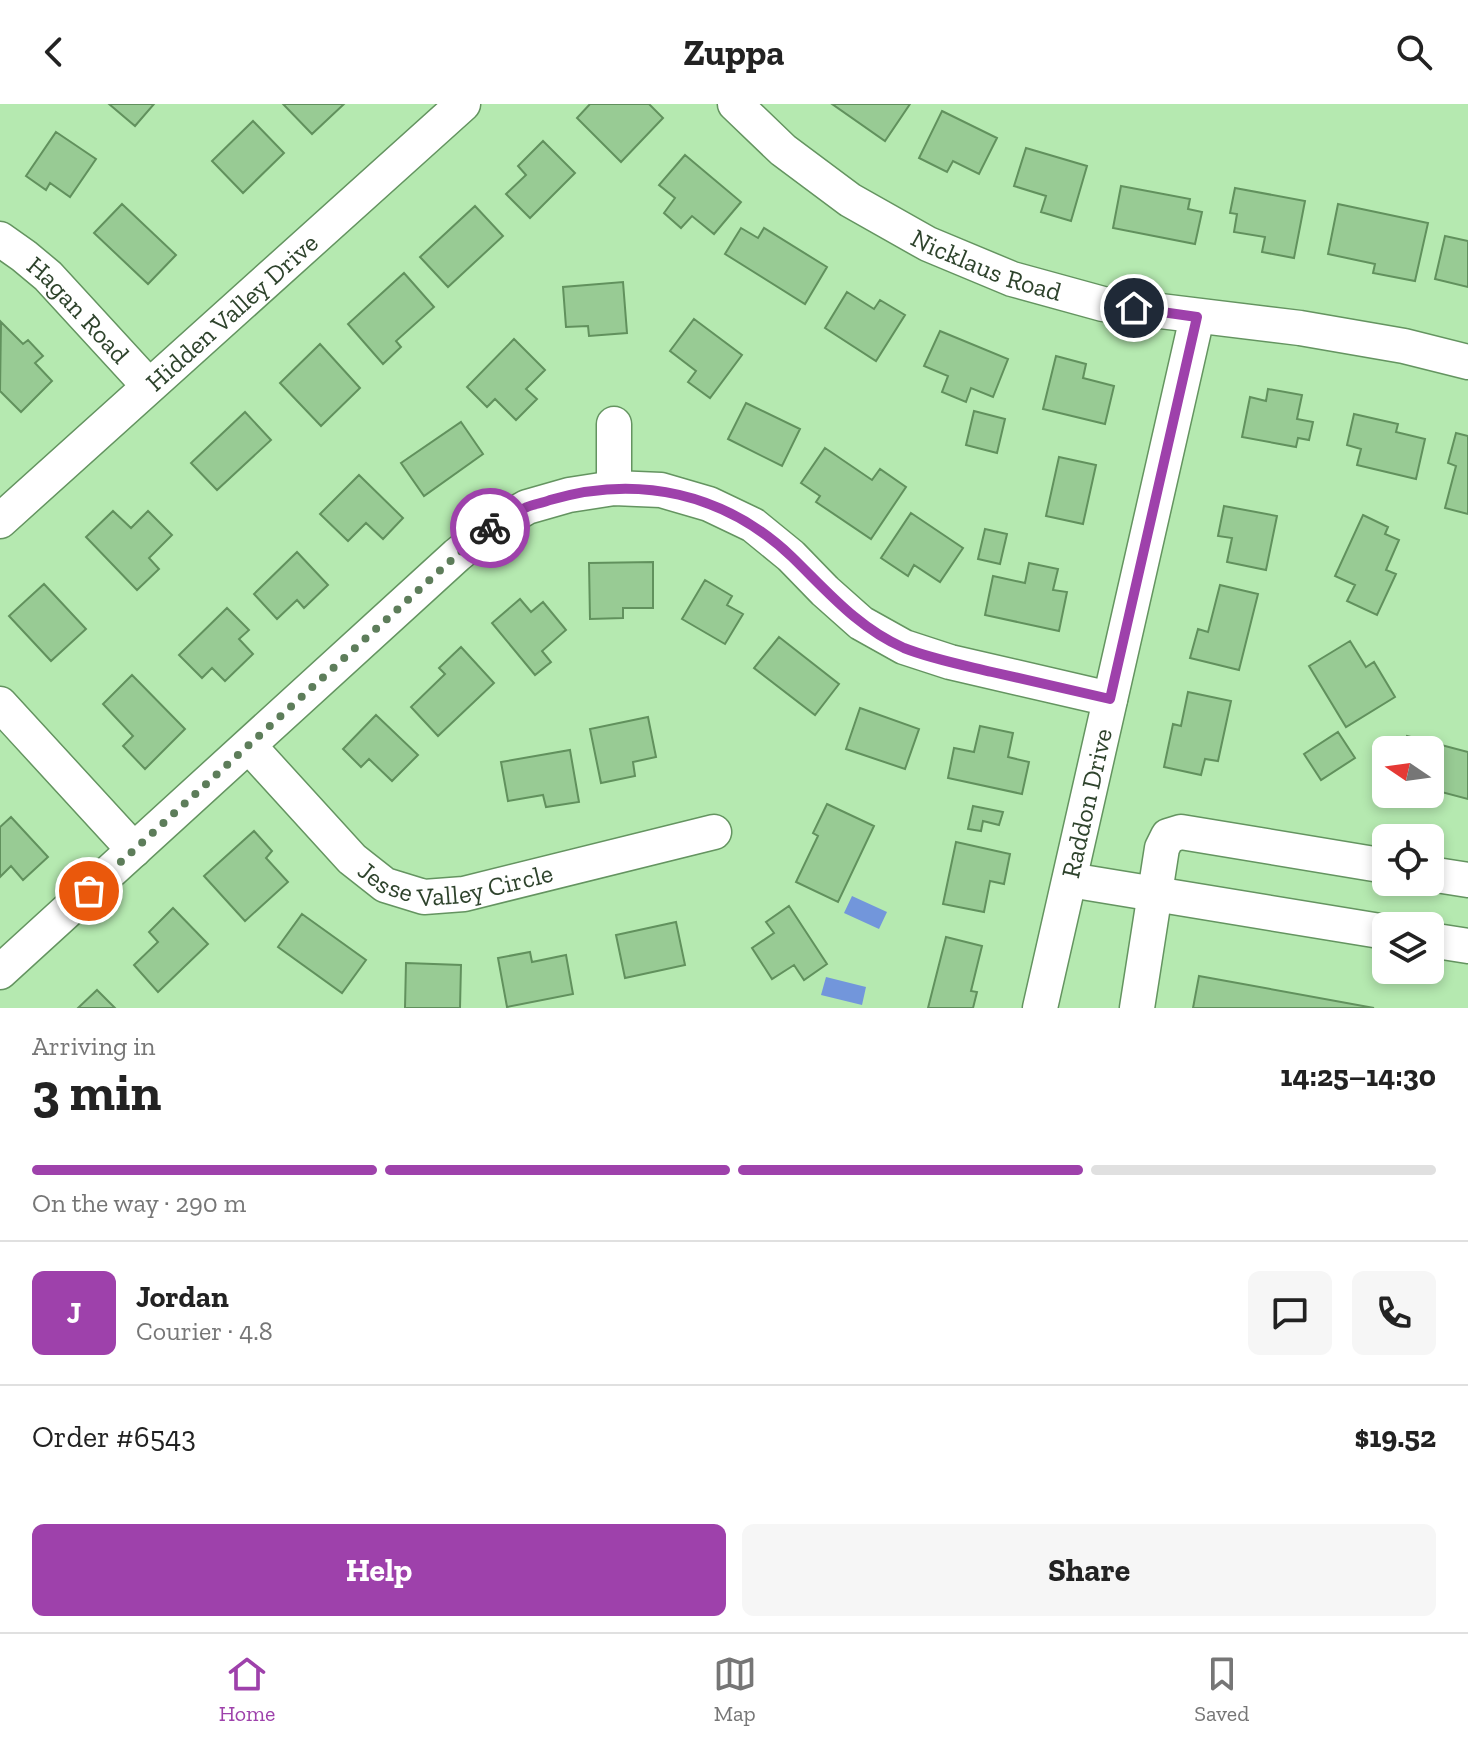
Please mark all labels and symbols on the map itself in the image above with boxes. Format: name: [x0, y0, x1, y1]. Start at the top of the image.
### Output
street label: Nicklaus Road: [905, 222, 1065, 308]
street label: Hidden Valley Drive: [139, 226, 325, 398]
street label: Hagan Road: [21, 249, 136, 370]
pin: [1100, 274, 1168, 342]
courier: [450, 488, 530, 568]
street label: Raddon Drive: [1054, 725, 1119, 881]
north arrow: [1372, 736, 1444, 808]
street label: Jesse Valley Circle: [352, 854, 556, 914]
pin: [55, 857, 123, 925]

